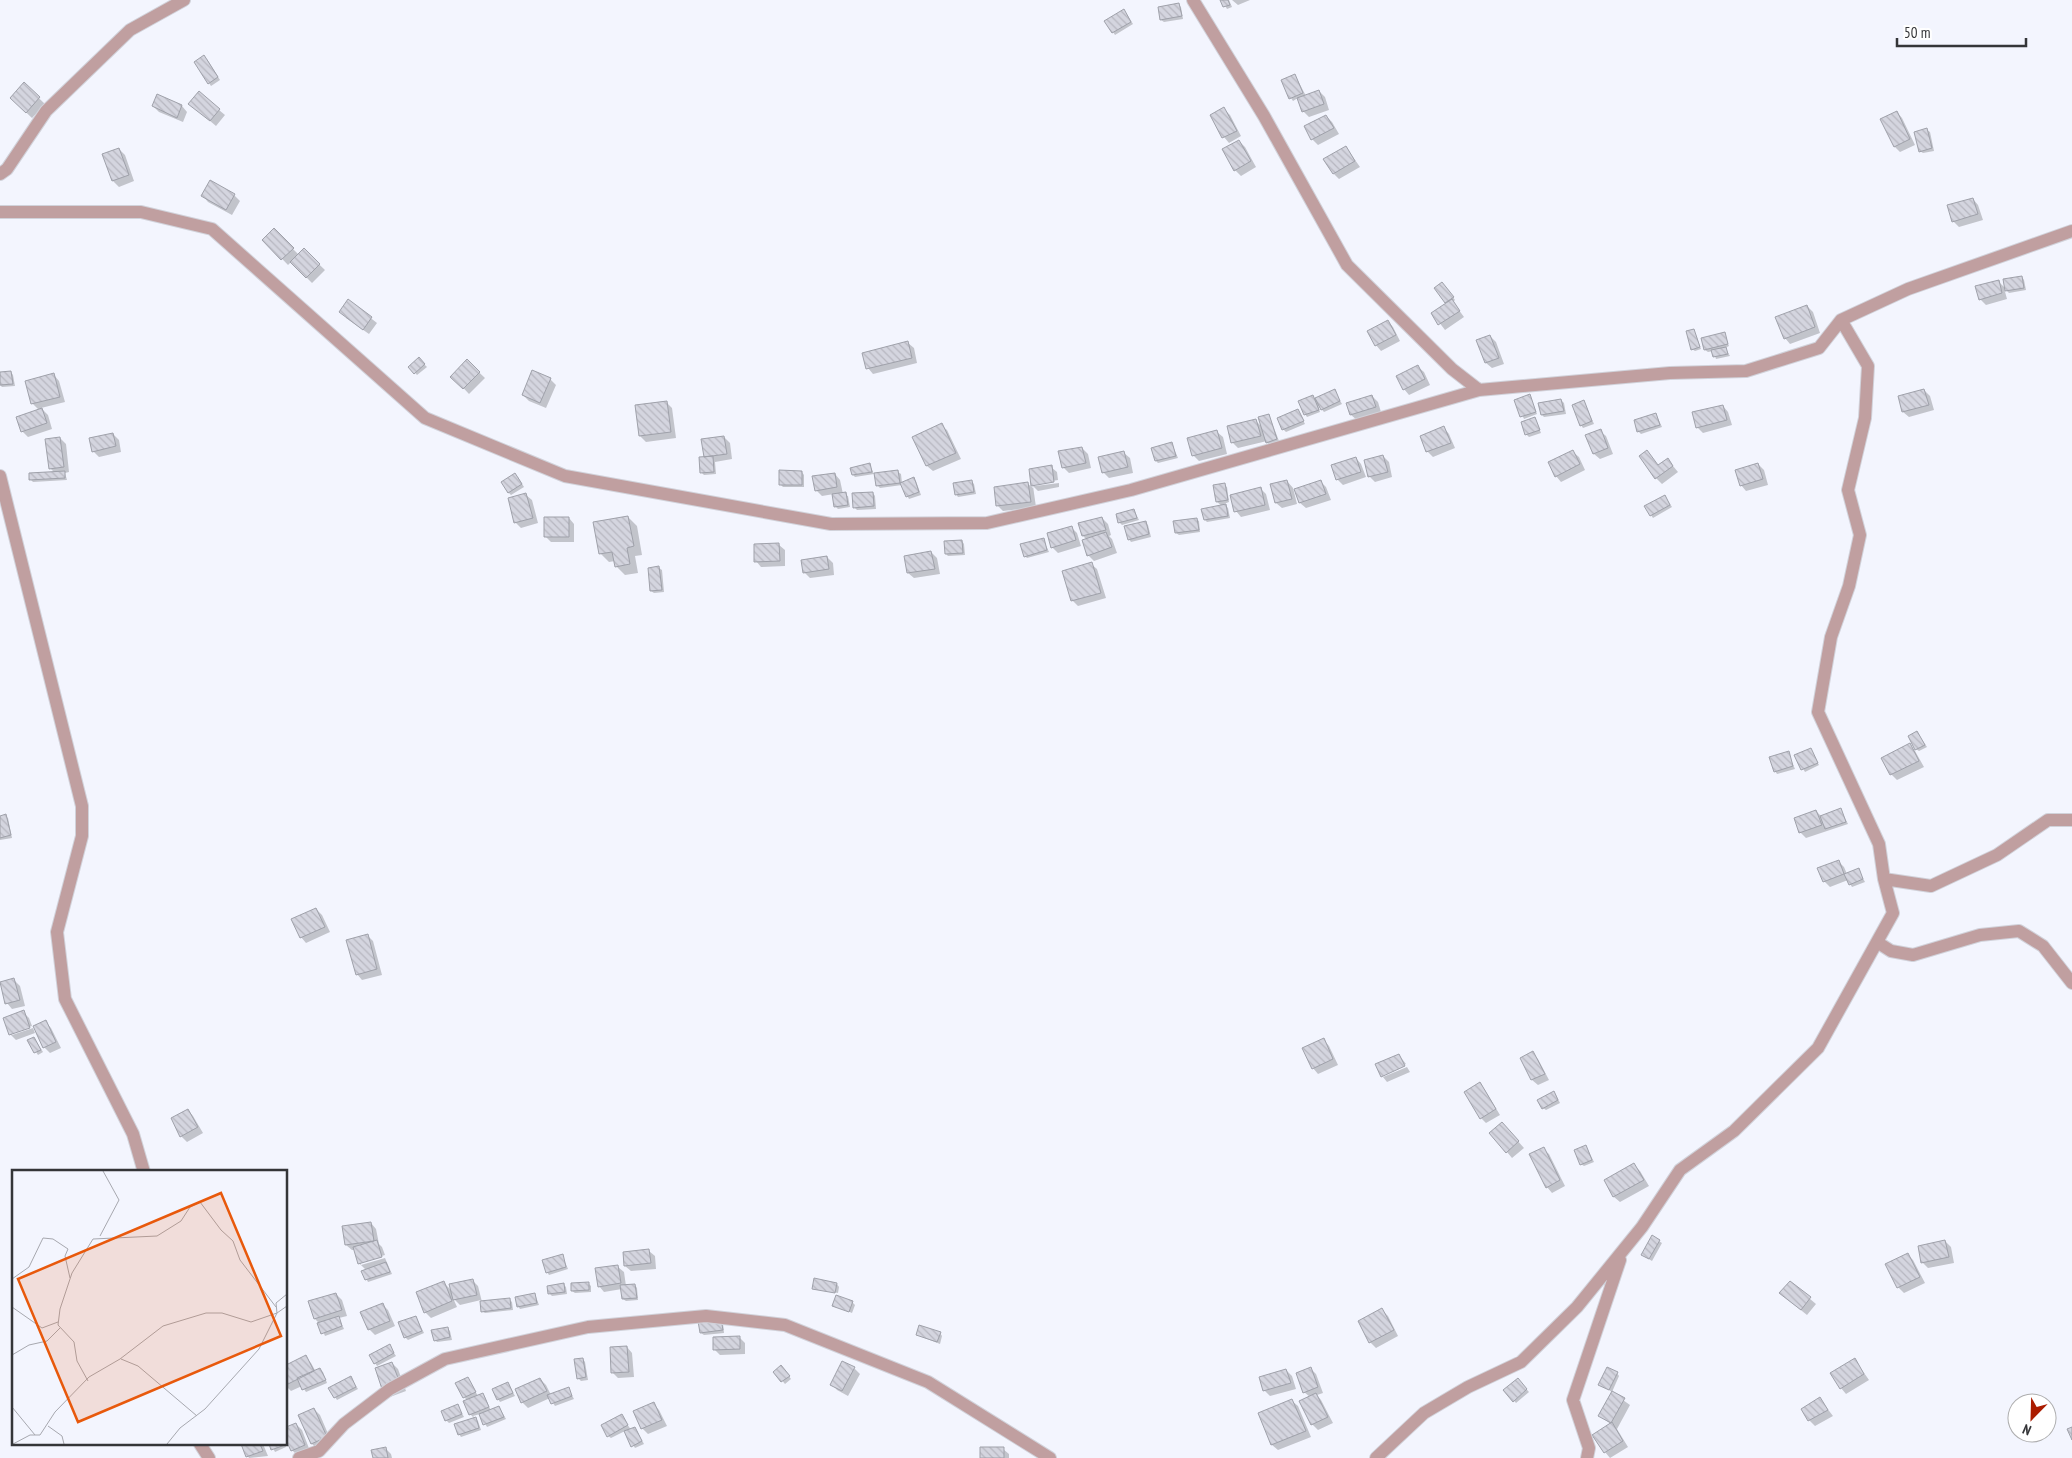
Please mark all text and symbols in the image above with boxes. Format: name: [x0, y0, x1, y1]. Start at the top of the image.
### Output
scale bar: [1897, 15, 2026, 47]
text: 50 m: [1904, 23, 1930, 42]
inset map: [12, 1170, 288, 1446]
north arrow: [2007, 1393, 2057, 1443]
text: N: [2020, 1420, 2034, 1440]

